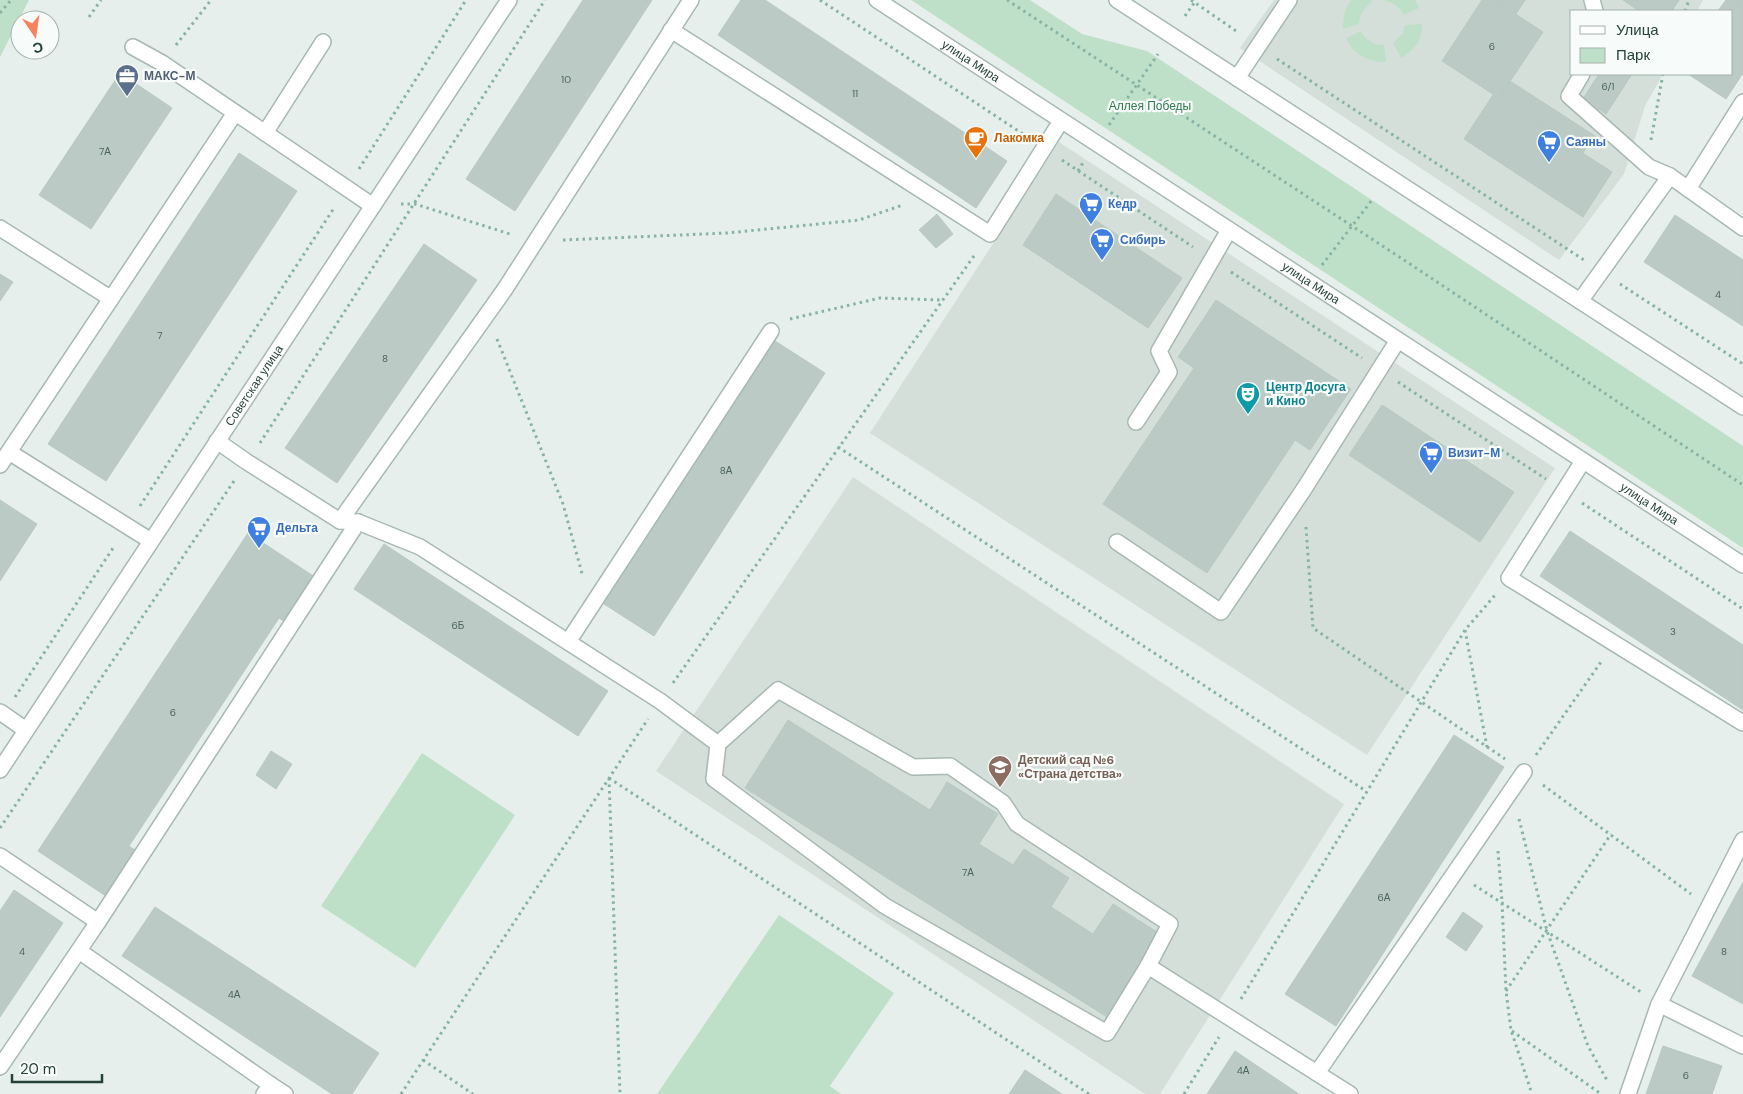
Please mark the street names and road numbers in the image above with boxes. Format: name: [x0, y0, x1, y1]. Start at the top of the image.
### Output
street label: улица Мира: [939, 36, 1003, 86]
street label: улица Мира: [1279, 258, 1343, 308]
street label: Советская улица: [222, 341, 287, 429]
street label: улица Мира: [1617, 479, 1682, 529]

